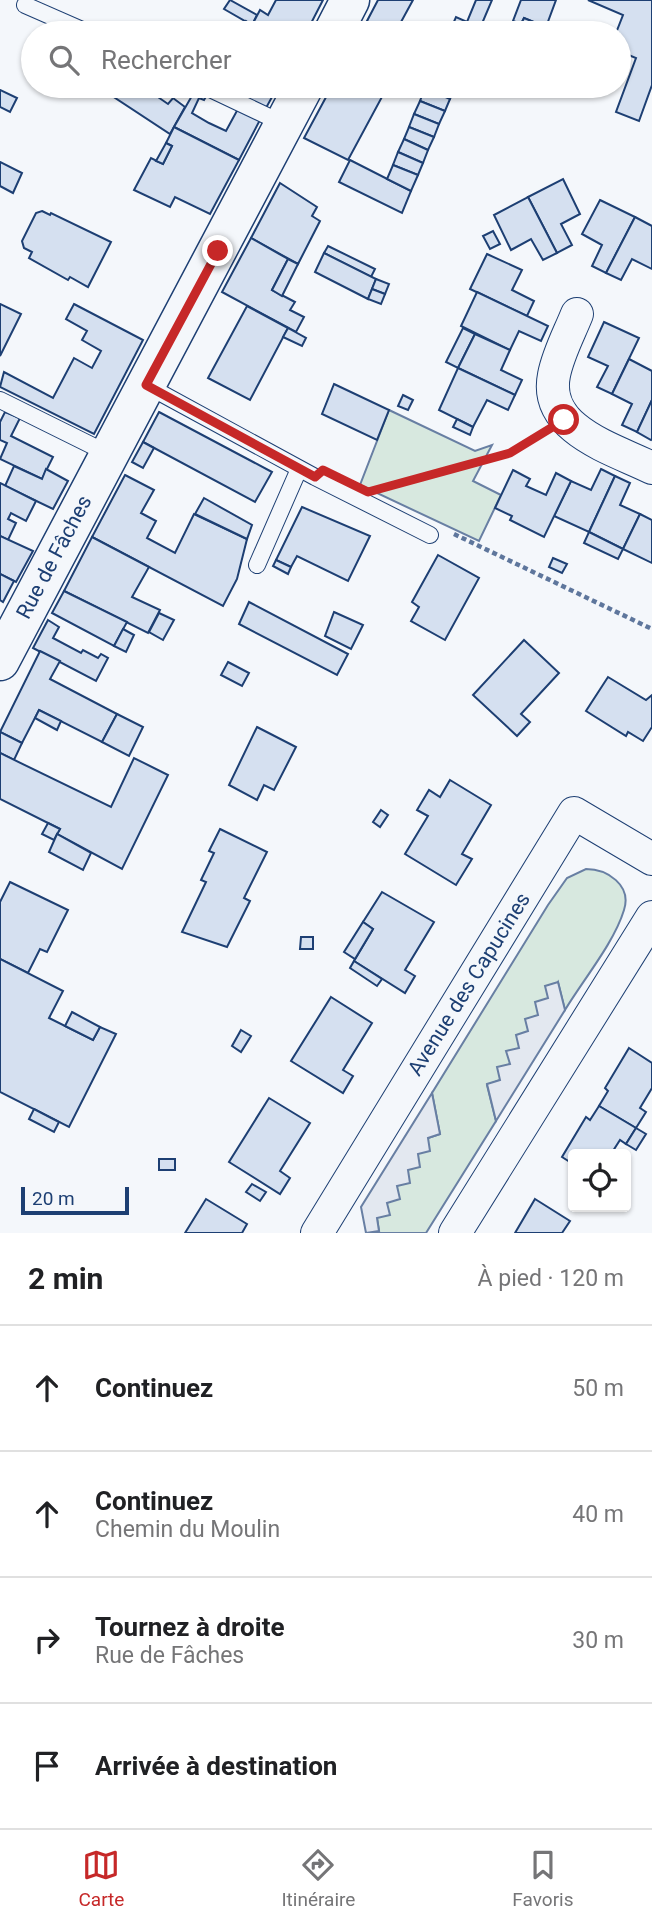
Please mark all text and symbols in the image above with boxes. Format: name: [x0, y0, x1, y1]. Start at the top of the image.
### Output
search box: [21, 21, 631, 98]
icon: search: [45, 41, 83, 79]
text: Rechercher: [101, 45, 232, 75]
route end: [202, 235, 233, 266]
route start: [548, 404, 579, 435]
street label: Rue de Fâches: [11, 491, 97, 623]
street label: Avenue des Capucines: [403, 888, 535, 1080]
map controls: [568, 1149, 631, 1212]
button: locate: [568, 1149, 631, 1212]
scale bar: [21, 1184, 130, 1216]
text: 20 m: [32, 1187, 75, 1210]
text: 2 min: [28, 1261, 103, 1296]
text: À pied · 120 m: [478, 1265, 624, 1292]
icon: ahead: [28, 1369, 66, 1407]
text: Continuez: [95, 1373, 213, 1403]
text: 50 m: [572, 1375, 624, 1402]
text: Continuez: [95, 1486, 213, 1516]
icon: ahead: [28, 1495, 66, 1533]
text: 40 m: [572, 1501, 624, 1528]
text: Chemin du Moulin: [95, 1516, 280, 1543]
text: Tournez à droite: [95, 1612, 285, 1642]
icon: right: [28, 1621, 66, 1659]
text: 30 m: [572, 1627, 624, 1654]
text: Rue de Fâches: [95, 1642, 244, 1669]
icon: arrive: [28, 1747, 66, 1785]
text: Arrivée à destination: [95, 1751, 337, 1781]
tab: Carte: [79, 1846, 124, 1911]
tab: Itinéraire: [281, 1846, 355, 1911]
tab: Favoris: [512, 1846, 574, 1911]

